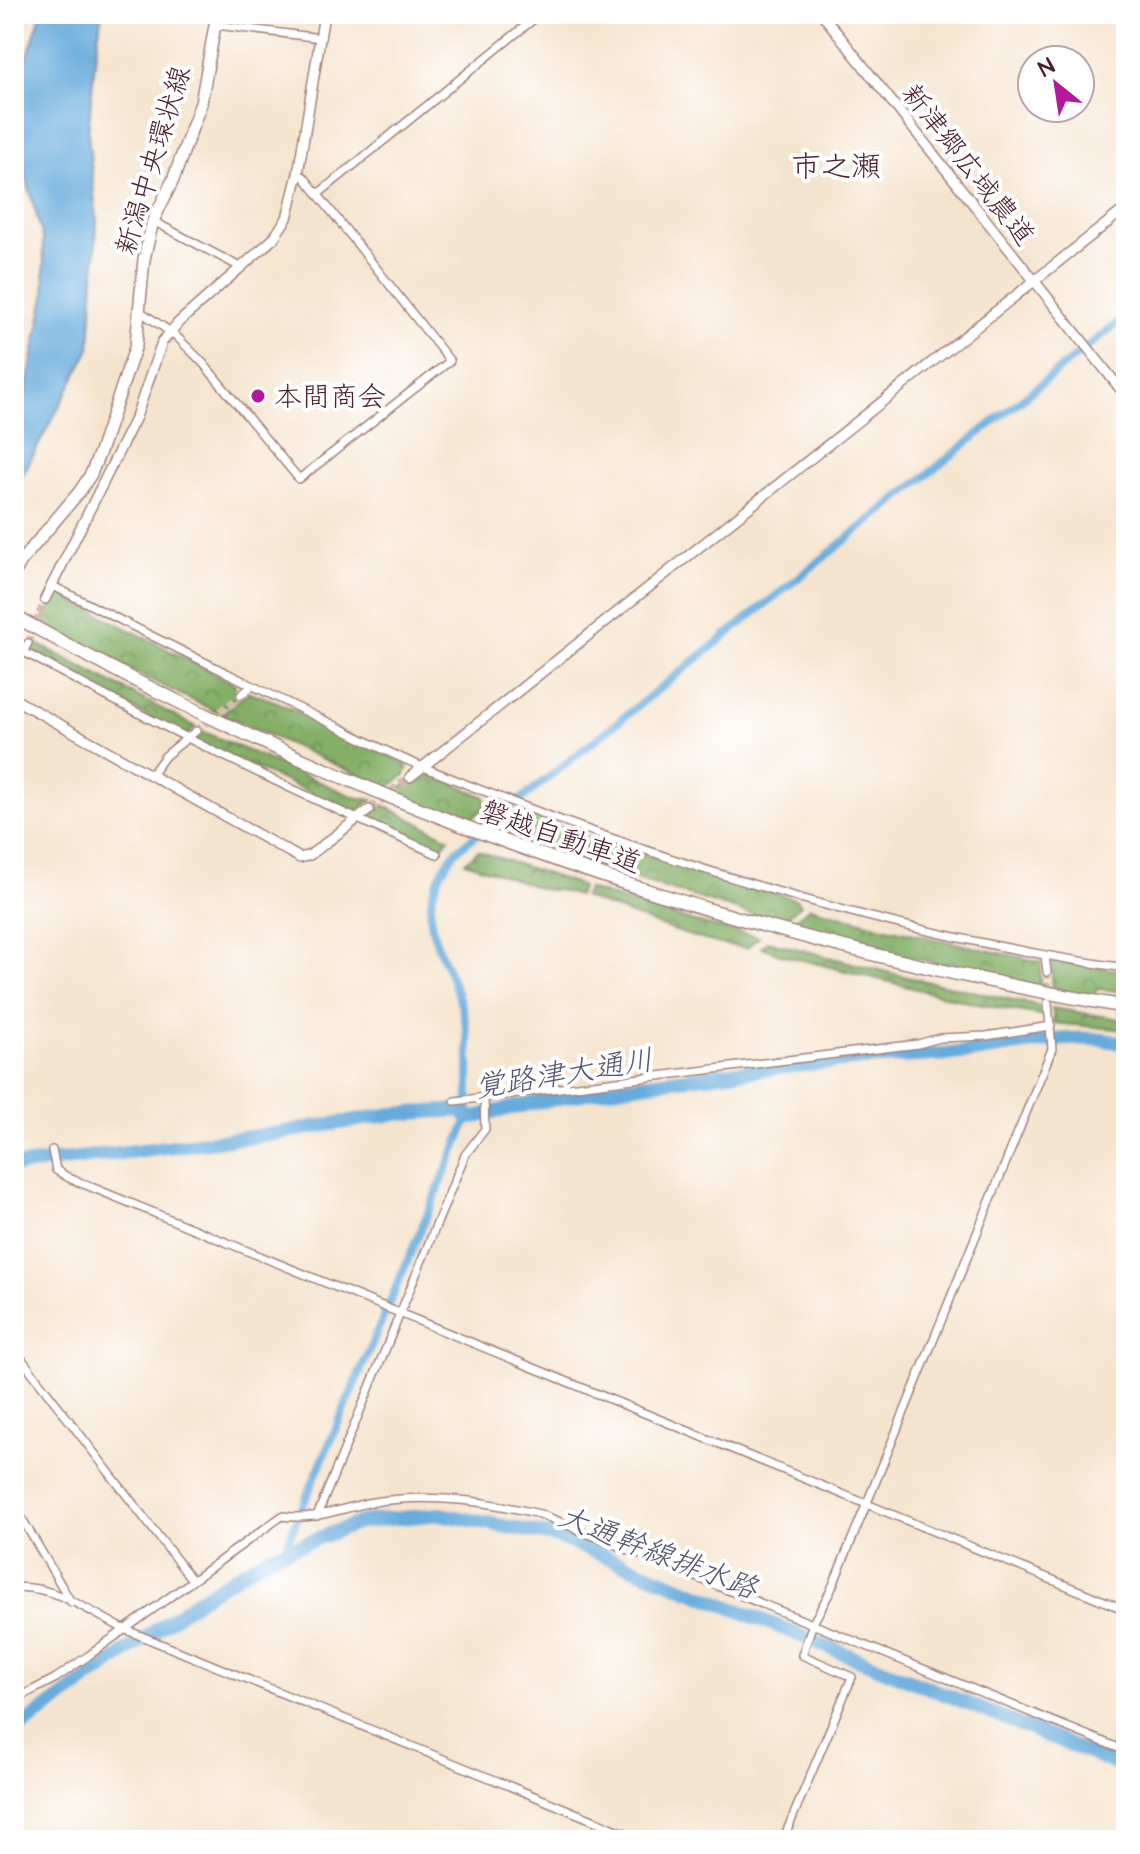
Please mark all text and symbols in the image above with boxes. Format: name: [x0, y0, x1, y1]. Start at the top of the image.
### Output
north arrow: [1016, 44, 1096, 124]
text: N: [1033, 51, 1061, 85]
street label: 新潟中央環状線: [106, 61, 201, 260]
street label: 新津郷広域農道: [892, 76, 1044, 254]
district label: 市之瀬: [791, 146, 881, 188]
place label: 本間商会: [274, 378, 386, 417]
marker: 本間商会: [249, 387, 267, 405]
street label: 磐越自動車道: [475, 792, 646, 883]
water label: 覚路津大通川: [472, 1039, 656, 1109]
water label: 大通幹線排水路: [552, 1496, 765, 1611]

